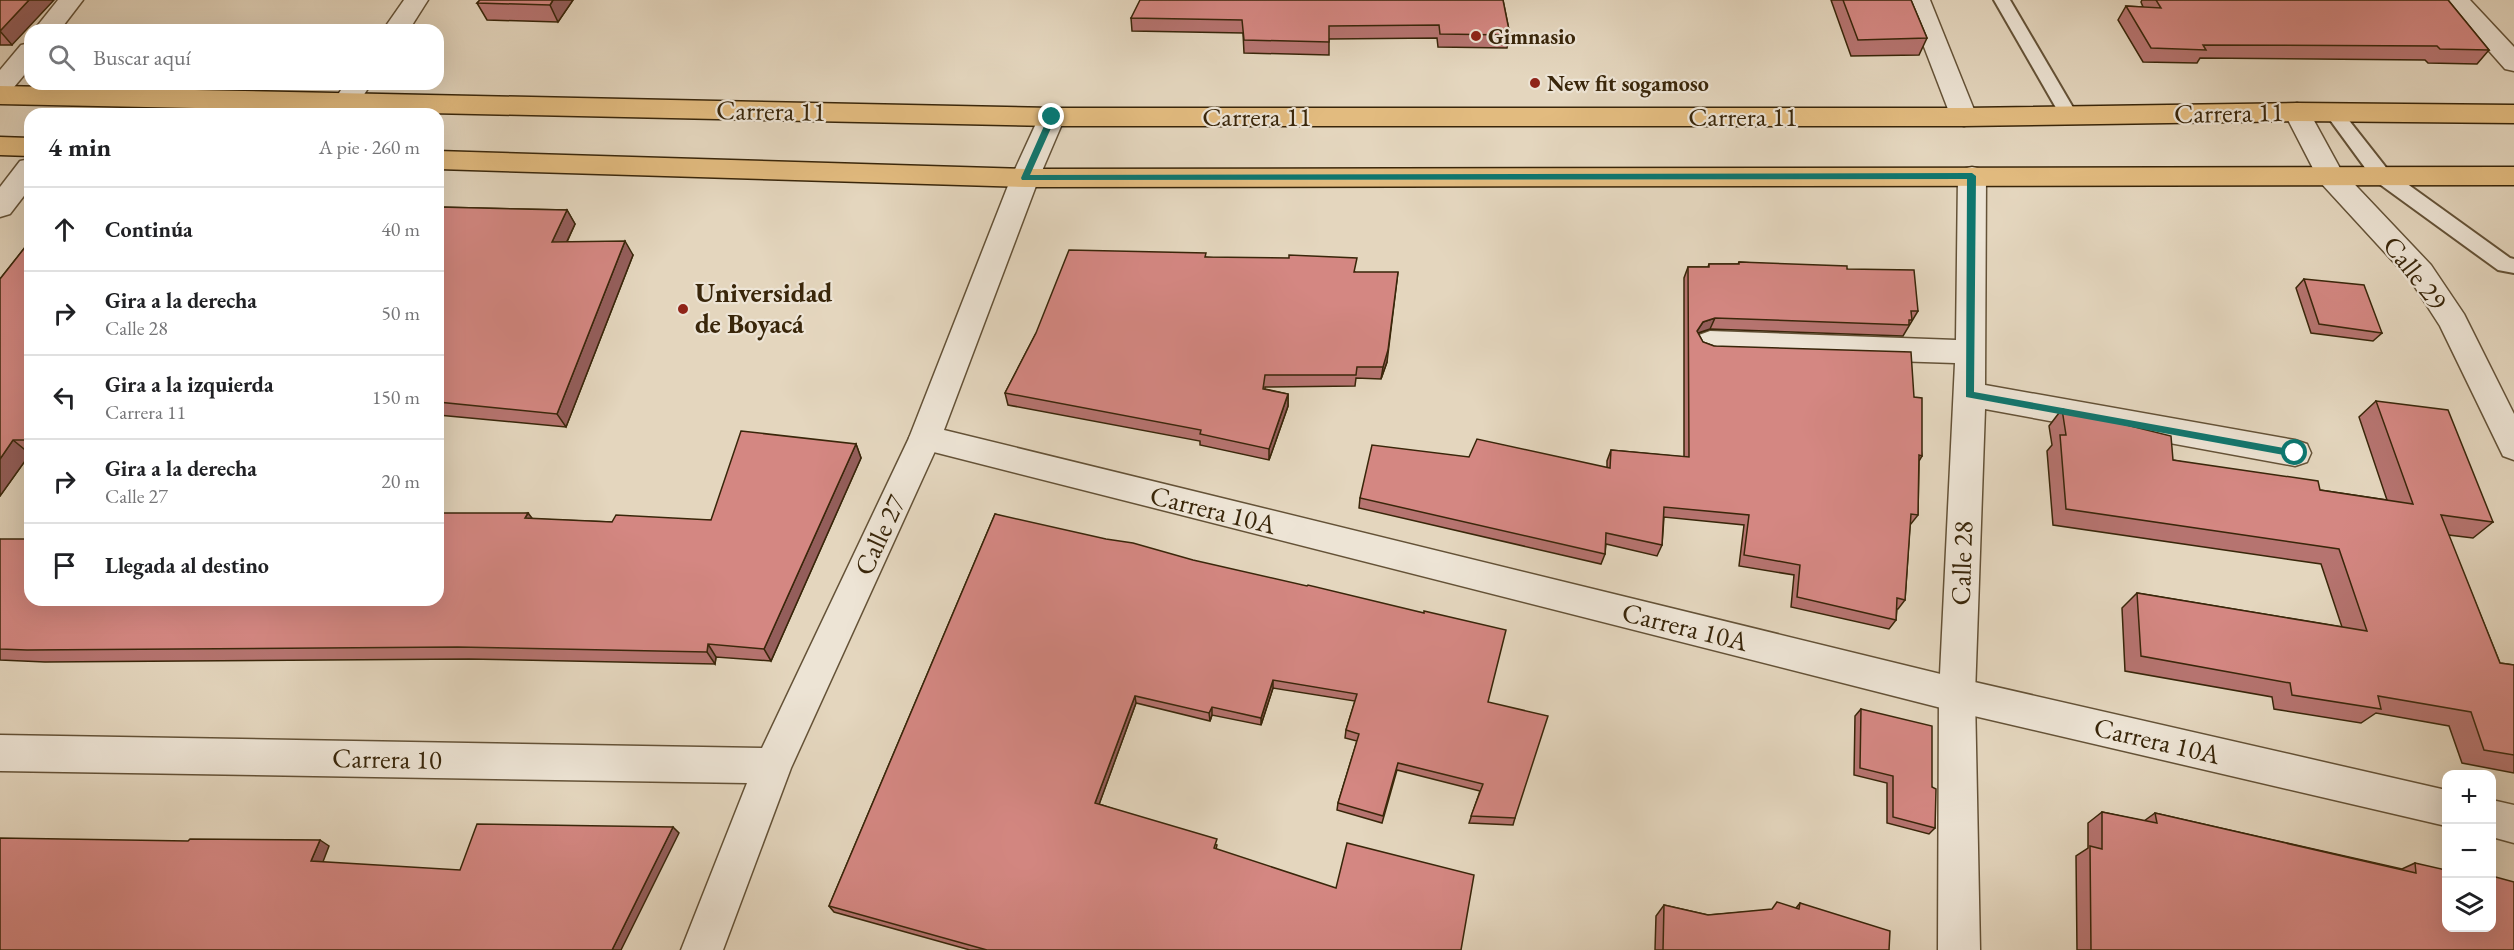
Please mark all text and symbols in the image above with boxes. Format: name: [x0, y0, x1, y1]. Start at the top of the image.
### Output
place label: Gimnasio: [1488, 22, 1576, 51]
search box: [24, 24, 444, 90]
marker: Gimnasio: [1469, 29, 1483, 43]
icon: search: [45, 41, 78, 74]
text: Buscar aquí: [93, 43, 191, 72]
place label: New fit sogamoso: [1547, 69, 1709, 98]
marker: New fit sogamoso: [1528, 76, 1542, 90]
street label: Carrera 11: [716, 92, 826, 129]
street label: Carrera 11: [2174, 94, 2284, 131]
street label: Carrera 11: [1202, 99, 1312, 134]
street label: Carrera 11: [1688, 99, 1798, 134]
route end: [1038, 103, 1064, 129]
text: 4 min: [48, 130, 111, 164]
text: A pie · 260 m: [319, 134, 420, 160]
icon: ahead: [48, 213, 81, 246]
text: Continúa: [105, 215, 193, 244]
text: 40 m: [381, 216, 420, 242]
street label: Calle 29: [2376, 229, 2455, 317]
place label: Universidad de Boyacá: [695, 275, 832, 341]
text: Gira a la derecha: [105, 286, 257, 315]
icon: right: [48, 297, 81, 330]
text: 50 m: [381, 300, 420, 326]
marker: Universidad de Boyacá: [676, 302, 690, 316]
text: Calle 28: [105, 315, 168, 341]
text: Gira a la izquierda: [105, 370, 274, 399]
icon: left: [48, 381, 81, 414]
text: 150 m: [372, 384, 420, 410]
text: Carrera 11: [105, 399, 186, 425]
route start: [2281, 439, 2307, 465]
text: Gira a la derecha: [105, 454, 257, 483]
icon: right: [48, 465, 81, 498]
text: 20 m: [381, 468, 420, 494]
street label: Carrera 10A: [1147, 477, 1280, 542]
text: Calle 27: [105, 483, 168, 509]
street label: Calle 27: [846, 488, 914, 581]
street label: Calle 28: [1943, 520, 1980, 606]
icon: arrive: [48, 549, 81, 582]
text: Llegada al destino: [105, 551, 269, 580]
street label: Carrera 10A: [1619, 594, 1752, 659]
street label: Carrera 10A: [2091, 709, 2224, 772]
street label: Carrera 10: [332, 740, 442, 777]
map controls: [2442, 770, 2496, 932]
button: +: [2442, 770, 2496, 824]
button: −: [2442, 824, 2496, 878]
button: layers: [2442, 878, 2496, 932]

